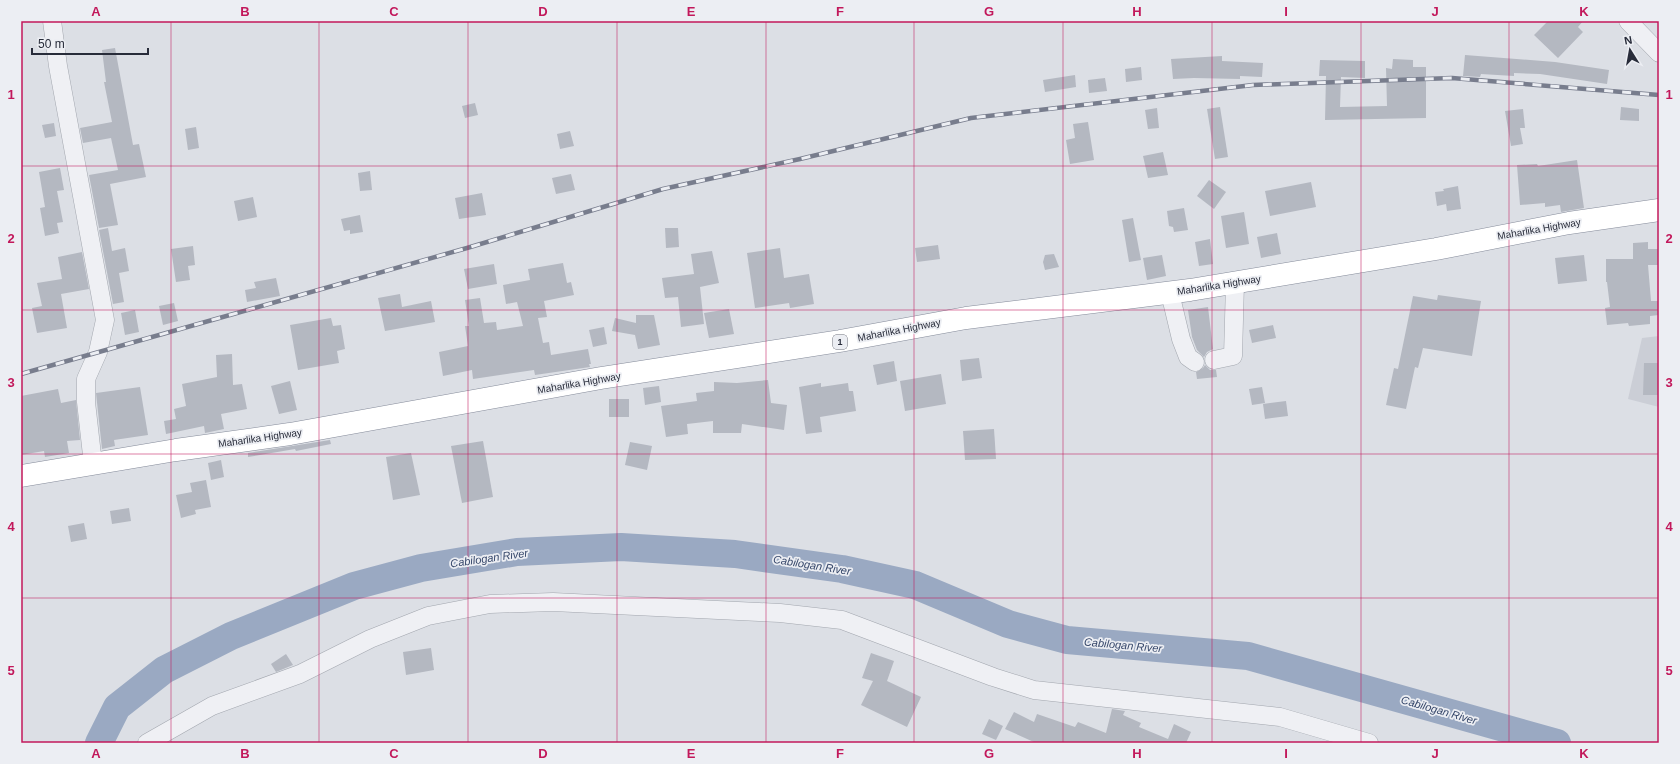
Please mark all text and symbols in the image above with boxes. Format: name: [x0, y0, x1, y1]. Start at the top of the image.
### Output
text: A: [91, 4, 101, 19]
text: B: [240, 4, 250, 19]
text: C: [389, 4, 399, 19]
text: D: [538, 4, 548, 19]
text: E: [687, 4, 696, 19]
text: F: [836, 4, 844, 19]
text: G: [984, 4, 994, 19]
text: H: [1132, 4, 1142, 19]
text: I: [1284, 4, 1288, 19]
text: J: [1431, 4, 1439, 19]
text: K: [1579, 4, 1589, 19]
scale bar: [32, 30, 148, 56]
north arrow: [1610, 30, 1650, 70]
text: N: [1623, 34, 1633, 47]
text: 50 m: [38, 37, 65, 51]
text: 1: [7, 87, 15, 102]
text: 1: [1665, 87, 1673, 102]
street label: Maharlika Highway: [1496, 216, 1582, 242]
text: 2: [7, 231, 15, 246]
text: 2: [1665, 231, 1673, 246]
street label: Maharlika Highway: [1176, 273, 1262, 297]
street label: Maharlika Highway: [856, 317, 942, 343]
road number: 1: [833, 335, 847, 349]
street label: Maharlika Highway: [536, 370, 622, 396]
text: 3: [7, 375, 15, 390]
text: 3: [1665, 375, 1673, 390]
street label: Maharlika Highway: [217, 427, 303, 449]
text: 4: [7, 519, 15, 534]
text: 4: [1665, 519, 1673, 534]
water label: Cabilogan River: [449, 546, 530, 569]
water label: Cabilogan River: [772, 553, 853, 577]
water label: Cabilogan River: [1083, 636, 1164, 655]
text: 5: [7, 663, 15, 678]
text: 5: [1665, 663, 1673, 678]
water label: Cabilogan River: [1400, 693, 1480, 727]
text: A: [91, 746, 101, 761]
text: B: [240, 746, 250, 761]
text: C: [389, 746, 399, 761]
text: D: [538, 746, 548, 761]
text: E: [687, 746, 696, 761]
text: F: [836, 746, 844, 761]
text: G: [984, 746, 994, 761]
text: H: [1132, 746, 1142, 761]
text: I: [1284, 746, 1288, 761]
text: J: [1431, 746, 1439, 761]
text: K: [1579, 746, 1589, 761]

